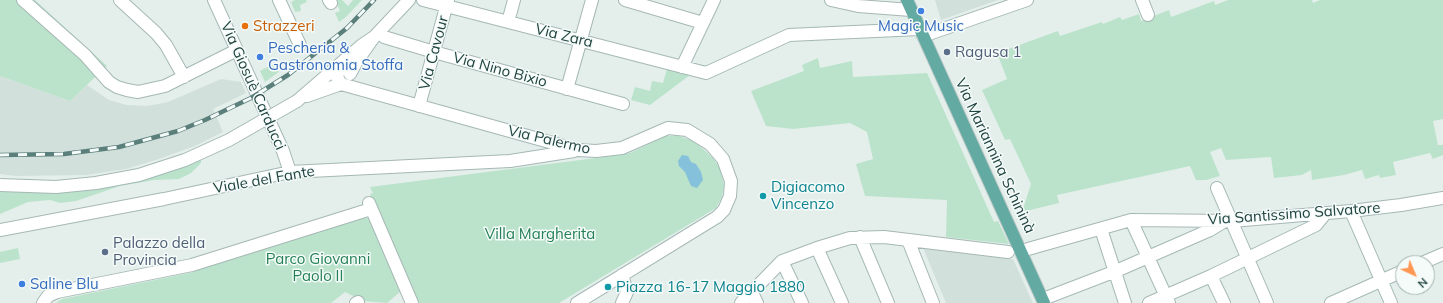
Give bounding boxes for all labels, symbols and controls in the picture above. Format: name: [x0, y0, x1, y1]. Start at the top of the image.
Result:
marker: Magic Music: [916, 6, 926, 16]
street label: Via Cavour: [415, 14, 453, 92]
place label: Strazzeri: [253, 17, 315, 35]
place label: Magic Music: [878, 17, 964, 35]
street label: Via Giosuè Carducci: [217, 19, 289, 153]
street label: Via Zara: [533, 20, 595, 52]
marker: Strazzeri: [240, 21, 250, 31]
place label: Pescheria & Gastronomia Stoffa: [268, 39, 403, 74]
place label: Ragusa 1: [955, 43, 1021, 61]
marker: Ragusa 1: [942, 47, 952, 57]
street label: Via Nino Bixio: [451, 49, 549, 91]
marker: Pescheria & Gastronomia Stoffa: [255, 52, 265, 62]
street label: Via Mariannina Schininà: [951, 76, 1039, 236]
street label: Via Palermo: [506, 122, 592, 158]
street label: Viale del Fante: [212, 162, 316, 198]
place label: Digiacomo Vincenzo: [771, 178, 845, 213]
marker: Digiacomo Vincenzo: [758, 191, 768, 201]
street label: Via Santissimo Salvatore: [1207, 199, 1381, 229]
park label: Villa Margherita: [485, 225, 595, 243]
place label: Palazzo della Provincia: [113, 234, 205, 269]
marker: Palazzo della Provincia: [100, 247, 110, 257]
park label: Parco Giovanni Paolo II: [266, 250, 370, 285]
north arrow: [1395, 255, 1435, 295]
place label: Saline Blu: [30, 275, 99, 293]
text: N: [1415, 275, 1430, 291]
place label: Piazza 16-17 Maggio 1880: [616, 278, 805, 296]
marker: Saline Blu: [17, 279, 27, 289]
marker: Piazza 16-17 Maggio 1880: [603, 282, 613, 292]

